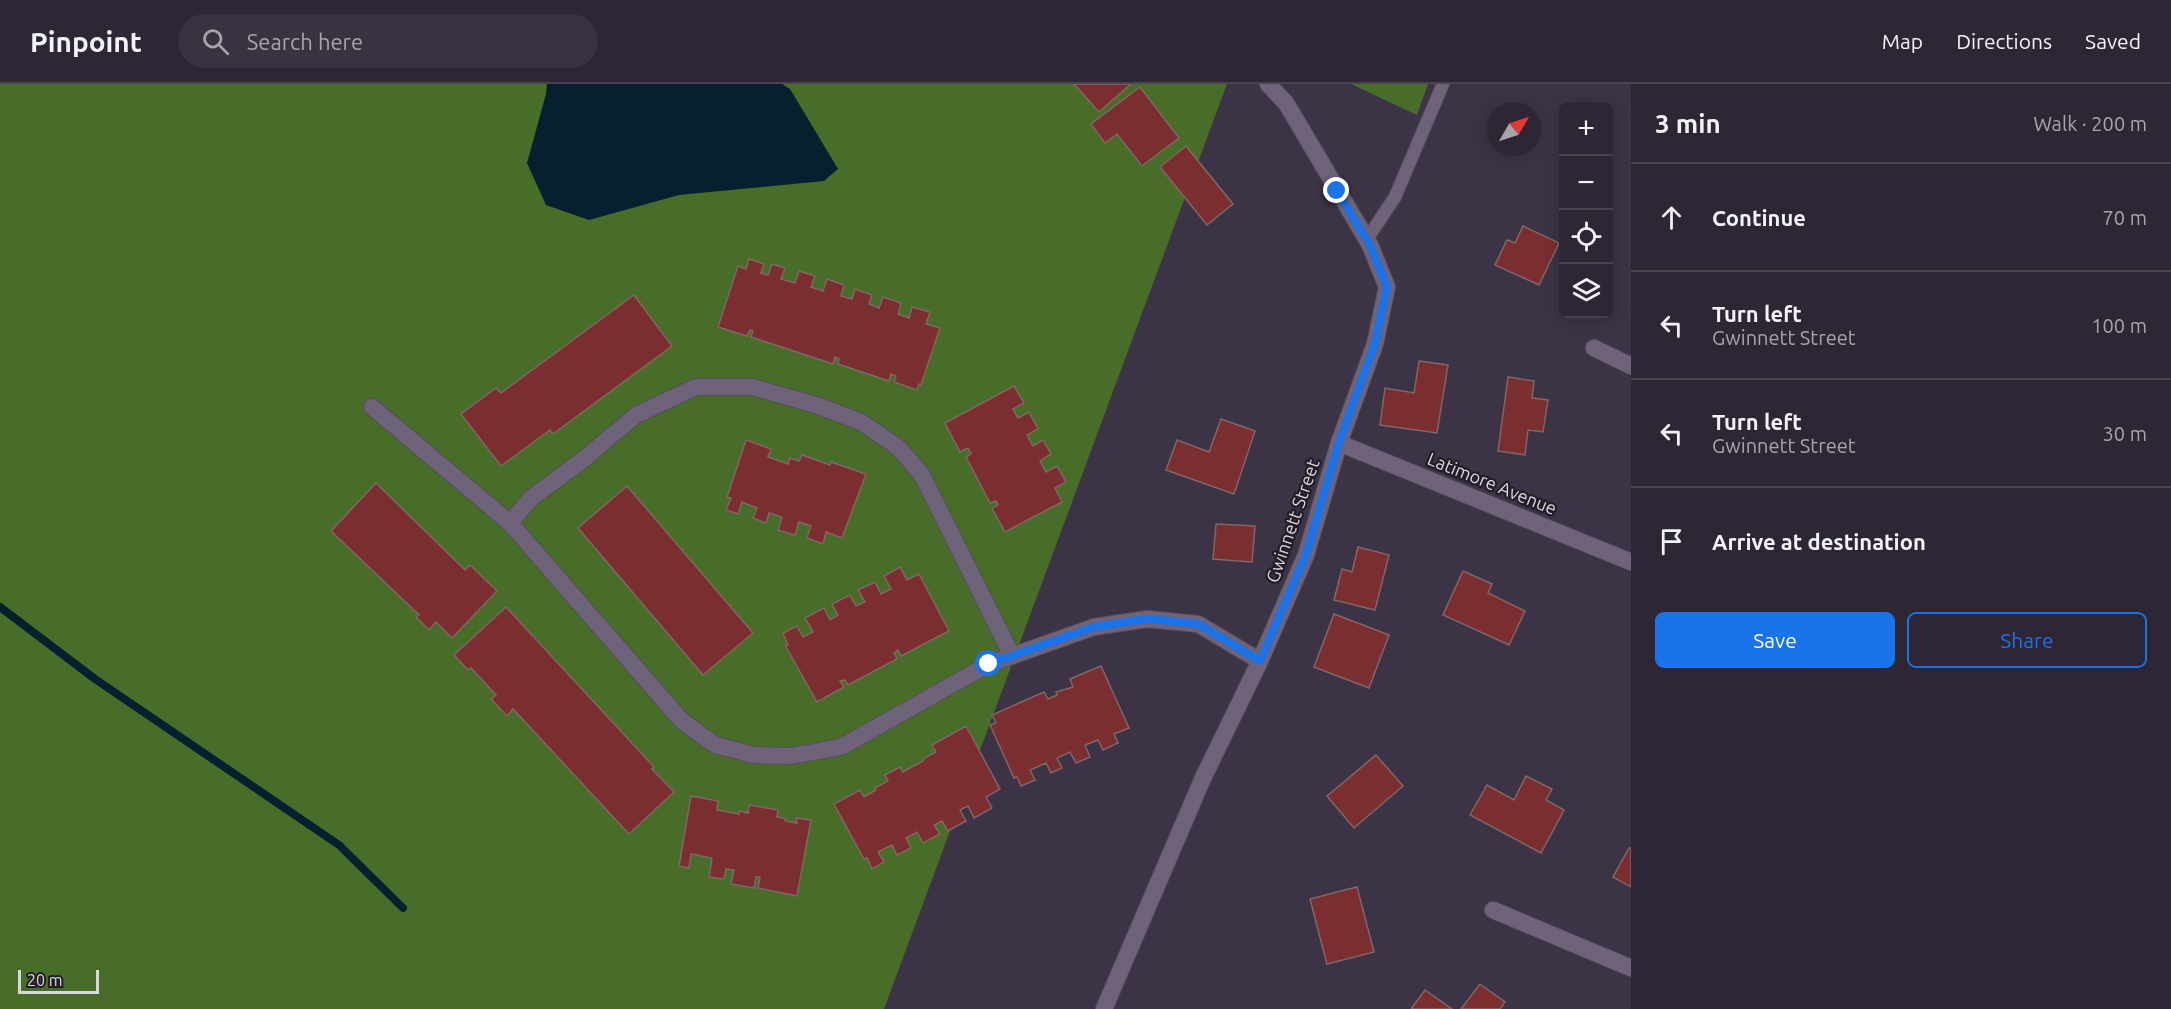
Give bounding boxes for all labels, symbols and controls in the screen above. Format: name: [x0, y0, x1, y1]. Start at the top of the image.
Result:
search box: [178, 14, 598, 68]
icon: search: [199, 25, 232, 58]
text: Pinpoint: [30, 26, 142, 57]
text: Search here: [247, 29, 363, 54]
text: Map: [1882, 29, 1923, 53]
text: Directions: [1956, 29, 2052, 53]
text: Saved: [2085, 29, 2141, 53]
north arrow: [1487, 102, 1541, 156]
map controls: [1559, 102, 1613, 318]
button: +: [1559, 102, 1613, 156]
text: 3 min: [1655, 109, 1721, 138]
text: Walk · 200 m: [2034, 112, 2147, 135]
button: −: [1559, 156, 1613, 210]
route end: [1323, 177, 1349, 203]
icon: ahead: [1655, 201, 1688, 234]
text: Continue: [1712, 205, 1806, 230]
text: 70 m: [2103, 206, 2147, 229]
button: locate: [1559, 210, 1613, 264]
button: layers: [1559, 264, 1613, 318]
text: Turn left: [1712, 301, 1802, 326]
icon: left: [1655, 309, 1688, 342]
text: 100 m: [2091, 314, 2147, 337]
text: Gwinnett Street: [1712, 326, 1856, 349]
text: Turn left: [1712, 409, 1802, 434]
icon: left: [1655, 417, 1688, 450]
text: 30 m: [2103, 422, 2147, 445]
text: Gwinnett Street: [1712, 434, 1856, 457]
street label: Latimore Avenue: [1425, 448, 1560, 518]
street label: Gwinnett Street: [1262, 456, 1323, 585]
icon: arrive: [1655, 525, 1688, 558]
text: Arrive at destination: [1712, 529, 1926, 554]
button: Save: [1655, 612, 1895, 668]
button: Share: [1907, 612, 2147, 668]
route start: [975, 650, 1001, 676]
scale bar: [18, 967, 99, 994]
text: 20 m: [27, 971, 63, 989]

